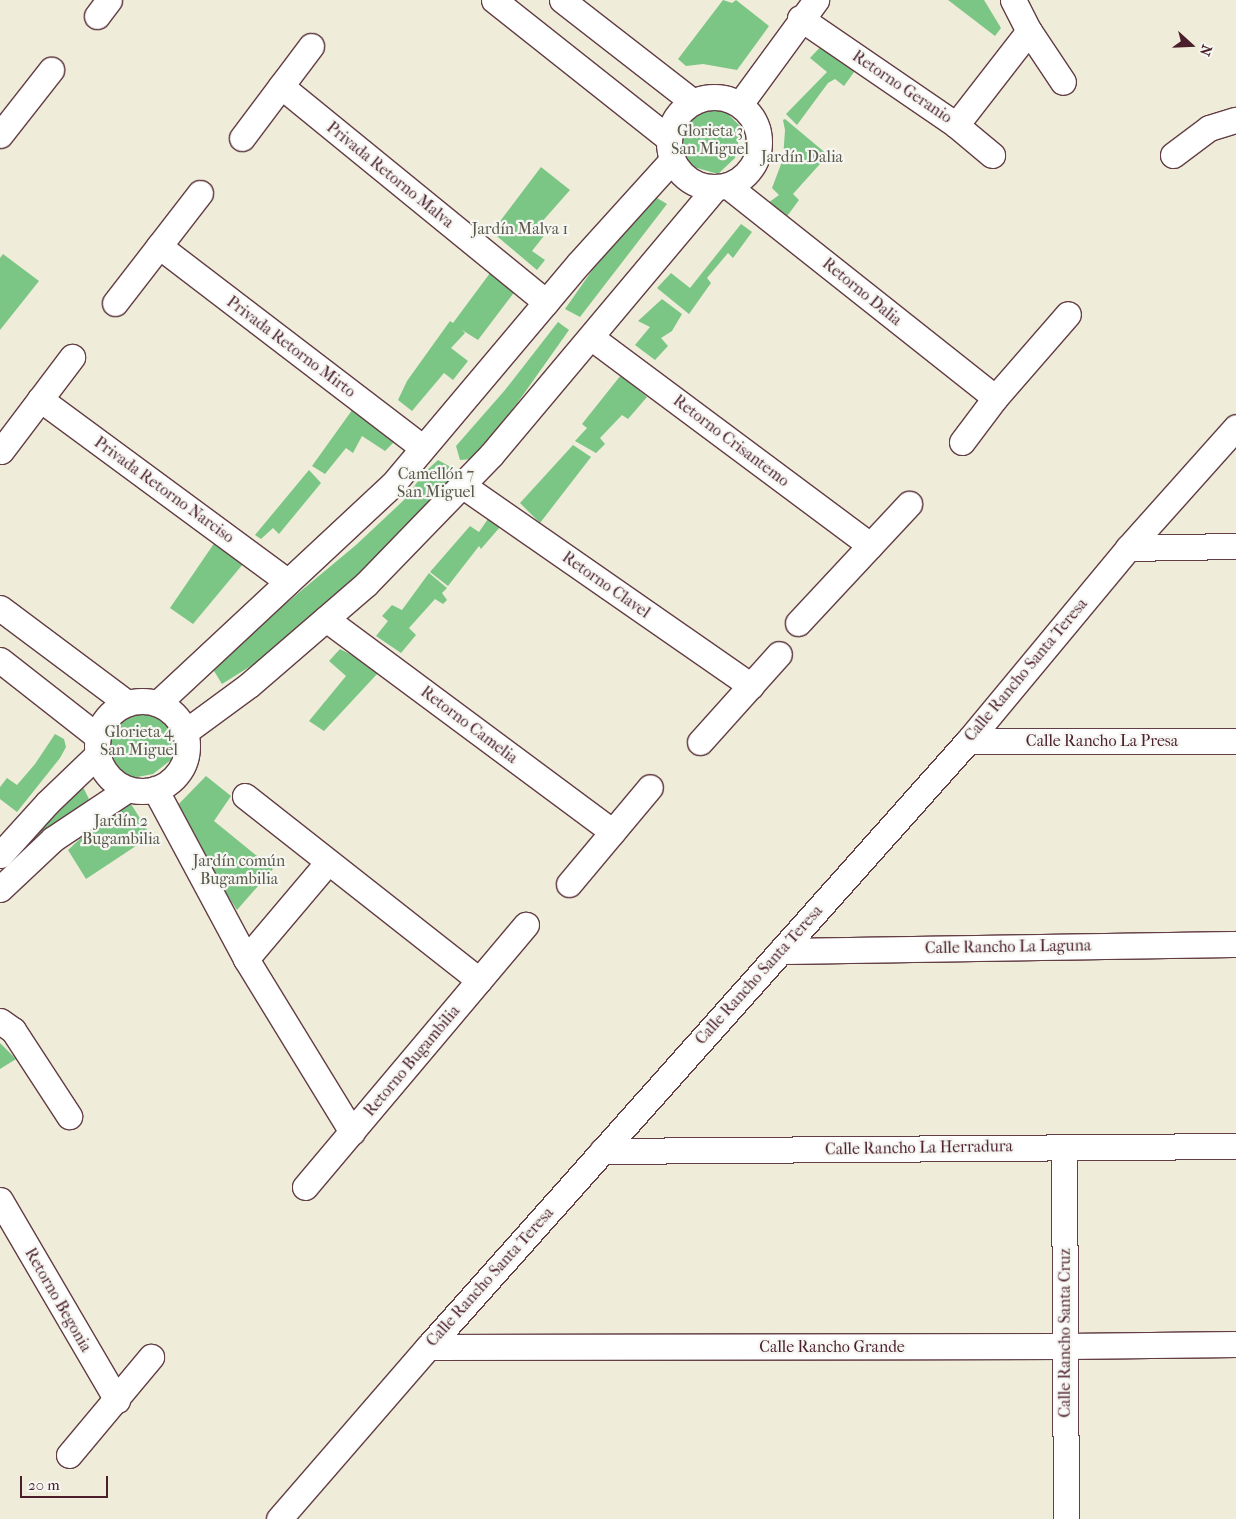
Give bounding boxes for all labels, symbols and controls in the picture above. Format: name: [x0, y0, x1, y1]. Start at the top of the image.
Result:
north arrow: [1166, 20, 1216, 70]
text: N: [1196, 42, 1215, 58]
street label: Retorno Geranio: [849, 47, 955, 127]
street label: Privada Retorno Malva: [323, 118, 457, 232]
park label: Glorieta 3 San Miguel: [671, 121, 749, 159]
park label: Jardín Dalia: [761, 147, 843, 167]
park label: Jardín Malva 1: [472, 219, 568, 239]
street label: Retorno Dalia: [818, 254, 906, 330]
street label: Privada Retorno Mirto: [223, 292, 359, 402]
street label: Retorno Crisantemo: [669, 391, 793, 491]
street label: Privada Retorno Narciso: [90, 433, 238, 547]
park label: Camellón 7 San Miguel: [397, 464, 475, 502]
street label: Retorno Clavel: [558, 548, 654, 622]
street label: Calle Rancho Santa Teresa: [961, 595, 1091, 745]
street label: Retorno Camelia: [417, 682, 521, 768]
park label: Glorieta 4 San Miguel: [100, 722, 178, 760]
street label: Calle Rancho La Presa: [1026, 731, 1178, 751]
park label: Jardín 2 Bugambilia: [82, 811, 160, 849]
park label: Jardín común Bugambilia: [193, 851, 285, 889]
street label: Calle Rancho Santa Teresa: [691, 901, 827, 1049]
street label: Calle Rancho La Laguna: [925, 936, 1091, 958]
street label: Retorno Bugambilia: [360, 1002, 464, 1120]
street label: Calle Rancho La Herradura: [825, 1137, 1013, 1159]
street label: Calle Rancho Santa Teresa: [422, 1203, 558, 1351]
street label: Retorno Begonia: [20, 1245, 96, 1355]
street label: Calle Rancho Santa Cruz: [1055, 1248, 1075, 1418]
street label: Calle Rancho Grande: [759, 1337, 905, 1357]
scale bar: [22, 1466, 110, 1498]
text: 20 m: [28, 1476, 60, 1494]

